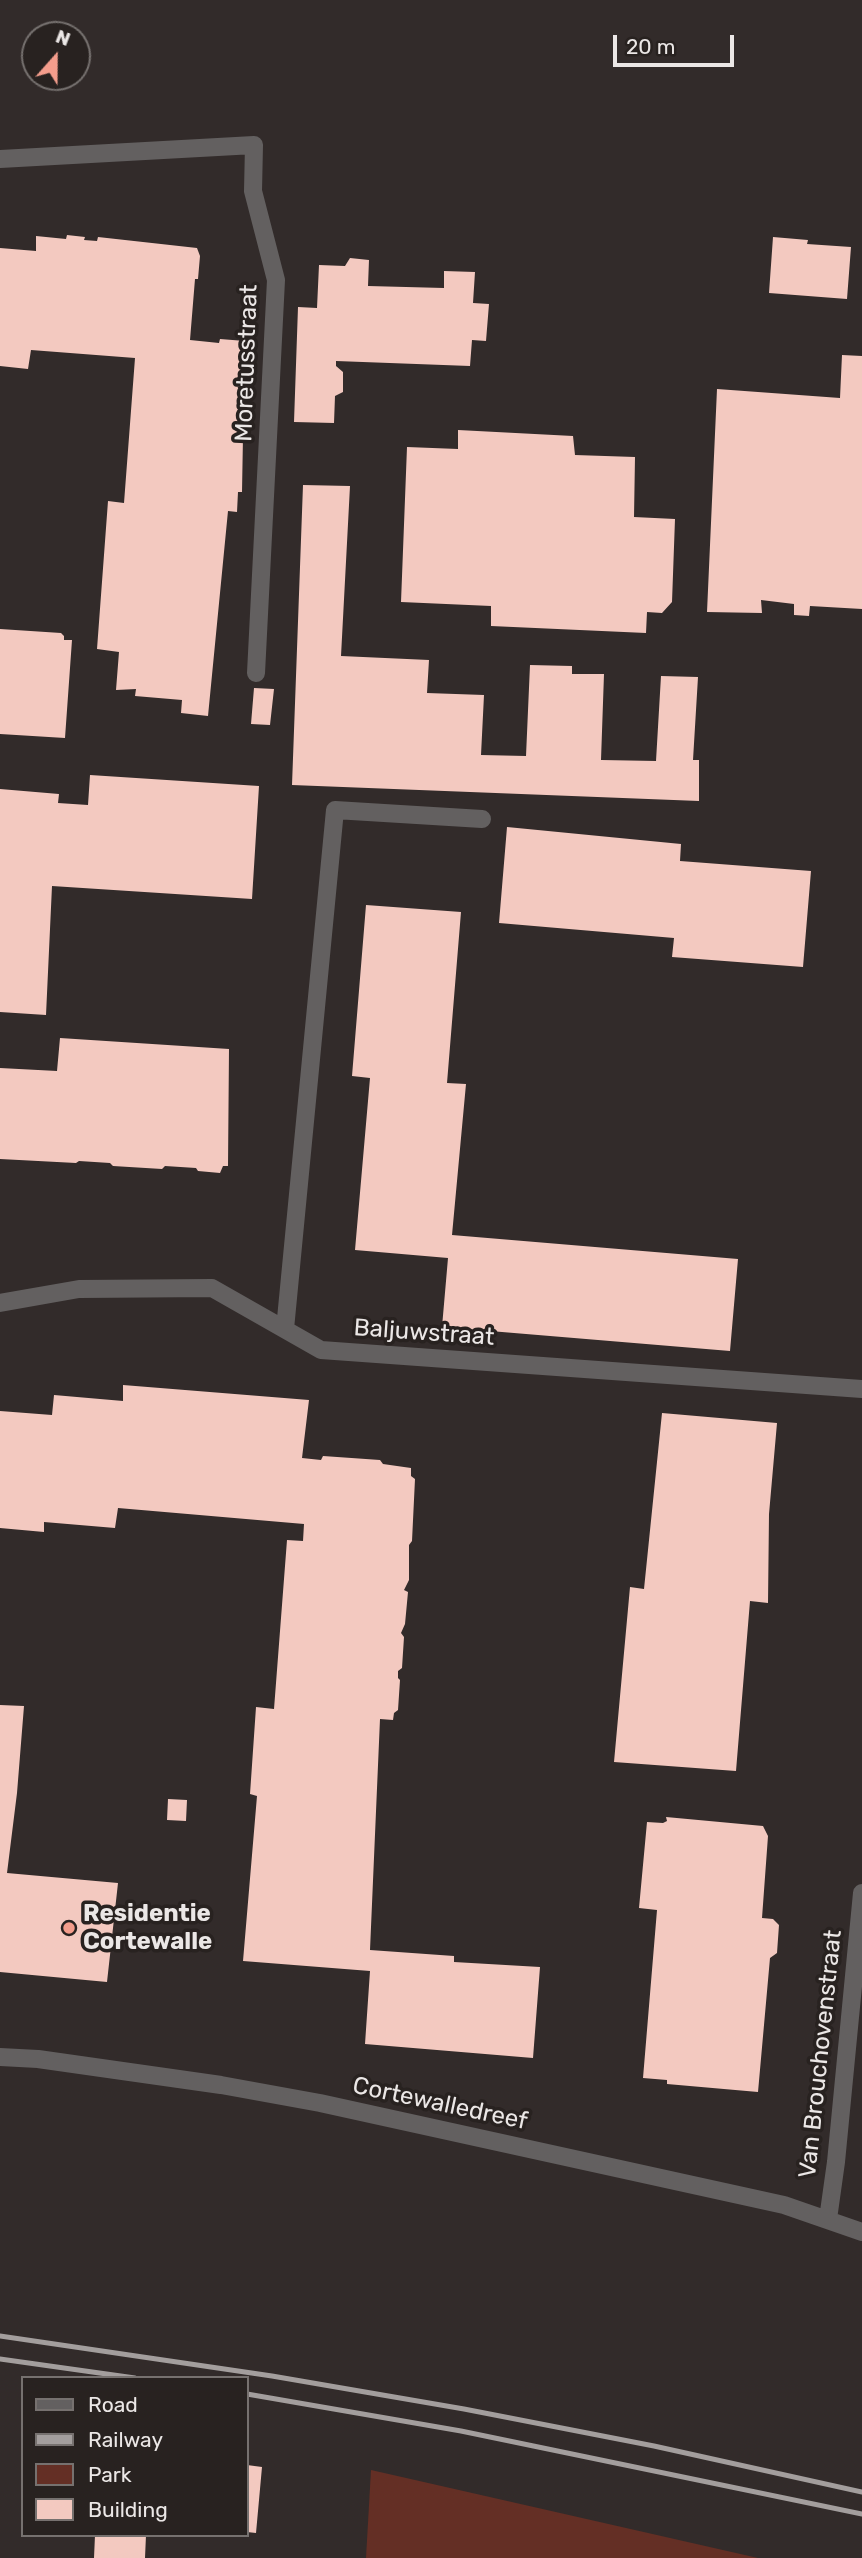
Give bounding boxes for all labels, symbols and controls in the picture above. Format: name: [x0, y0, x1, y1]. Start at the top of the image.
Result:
north arrow: [21, 21, 91, 91]
scale bar: [617, 21, 738, 65]
text: N: [52, 25, 73, 51]
text: 20 m: [626, 34, 675, 59]
street label: Moretusstraat: [230, 284, 264, 442]
street label: Baljuwstraat: [353, 1314, 495, 1352]
place label: Residentie Cortewalle: [83, 1900, 212, 1956]
marker: Residentie Cortewalle: [61, 1920, 77, 1936]
street label: Van Brouchovenstraat: [794, 1928, 848, 2180]
street label: Cortewalledreef: [350, 2071, 530, 2137]
legend: [21, 2376, 248, 2537]
text: Road: [88, 2392, 138, 2417]
text: Railway: [88, 2427, 163, 2452]
text: Park: [88, 2462, 132, 2487]
text: Building: [88, 2497, 168, 2522]

